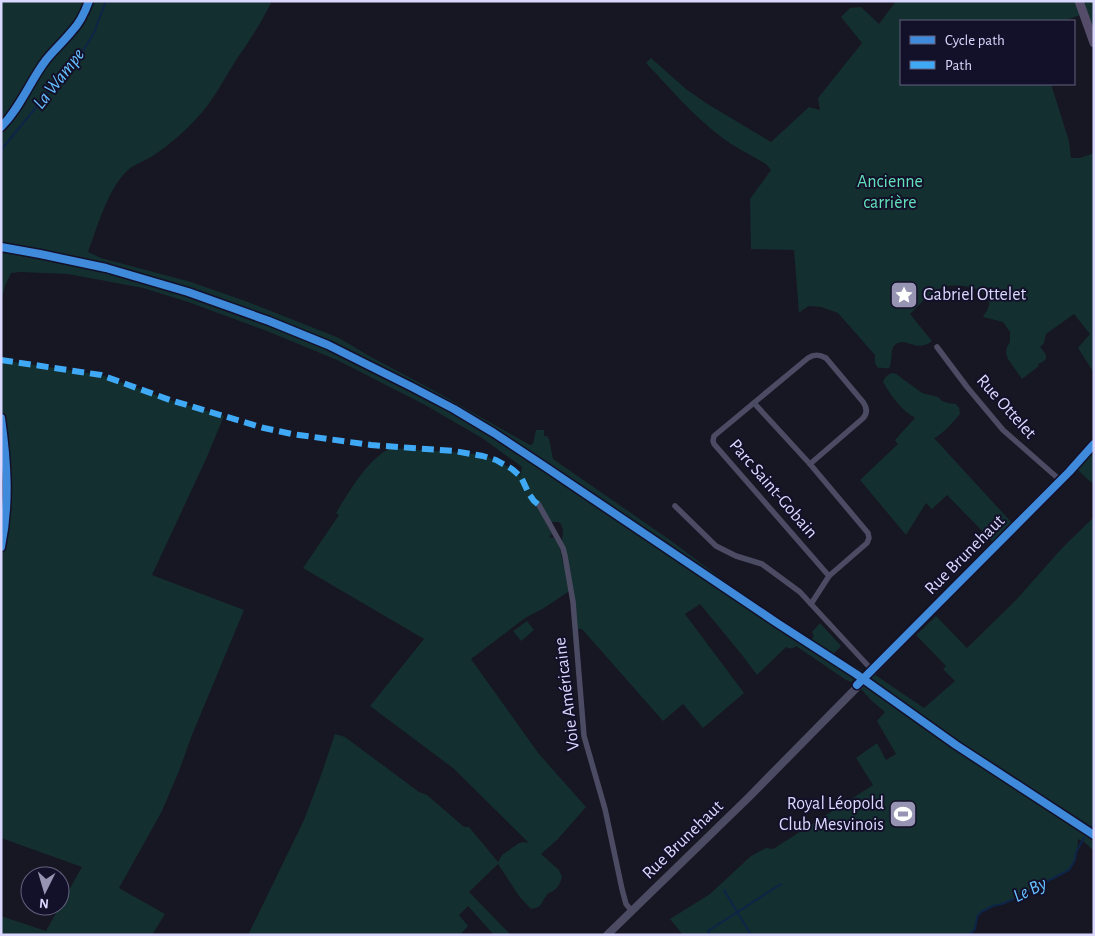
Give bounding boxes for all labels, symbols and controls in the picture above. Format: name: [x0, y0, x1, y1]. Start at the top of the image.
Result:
legend: [900, 20, 1075, 85]
text: Cycle path: [945, 33, 1005, 48]
water label: La Wampe: [30, 45, 88, 113]
text: Path: [945, 58, 972, 73]
park label: Ancienne carrière: [857, 173, 923, 212]
place icon: Gabriel Ottelet: [889, 280, 919, 310]
place label: Gabriel Ottelet: [923, 286, 1027, 304]
street label: Rue Ottelet: [973, 371, 1039, 443]
street label: Parc Saint-Gobain: [725, 436, 821, 542]
street label: Rue Brunehaut: [922, 511, 1009, 598]
street label: Voie Américaine: [551, 636, 583, 752]
place label: Royal Léopold Club Mesvinois: [779, 795, 884, 834]
street label: Rue Brunehaut: [639, 797, 727, 883]
sports icon: Royal Léopold Club Mesvinois: [888, 799, 918, 829]
north arrow: [20, 866, 70, 916]
water label: Le By: [1010, 874, 1050, 906]
text: N: [38, 896, 49, 910]

